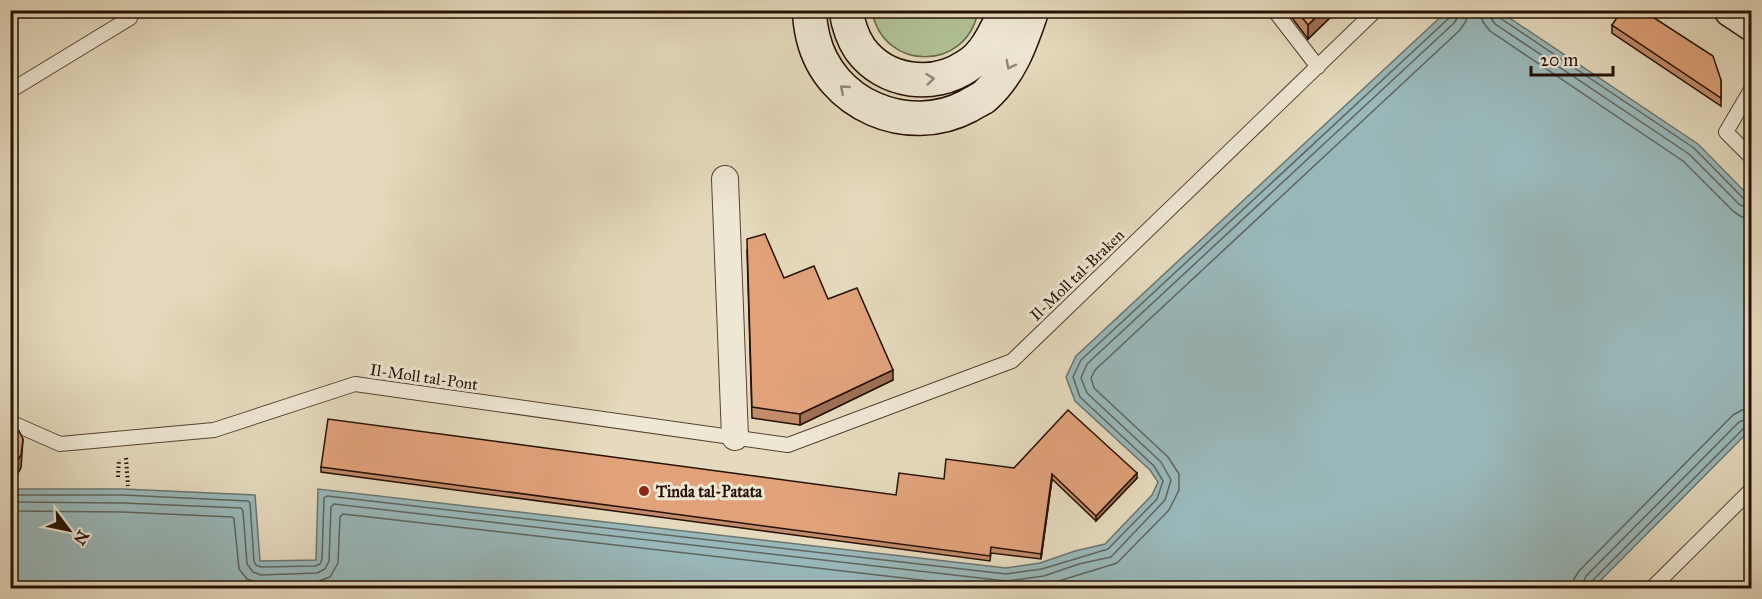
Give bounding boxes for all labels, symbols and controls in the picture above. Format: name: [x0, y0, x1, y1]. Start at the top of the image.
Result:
scale bar: [1531, 39, 1614, 77]
text: 20 m: [1540, 49, 1578, 71]
one-way arrow: [1006, 58, 1017, 69]
one-way arrow: [925, 73, 935, 86]
one-way arrow: [840, 86, 851, 97]
street label: Il-Moll tal-Braken: [1026, 225, 1128, 325]
street label: Il-Moll tal-Pont: [369, 360, 480, 394]
place label: Tinda tal-Patata: [655, 482, 763, 501]
marker: Tinda tal-Patata: [637, 484, 651, 498]
north arrow: [39, 500, 99, 560]
text: N: [69, 527, 93, 549]

